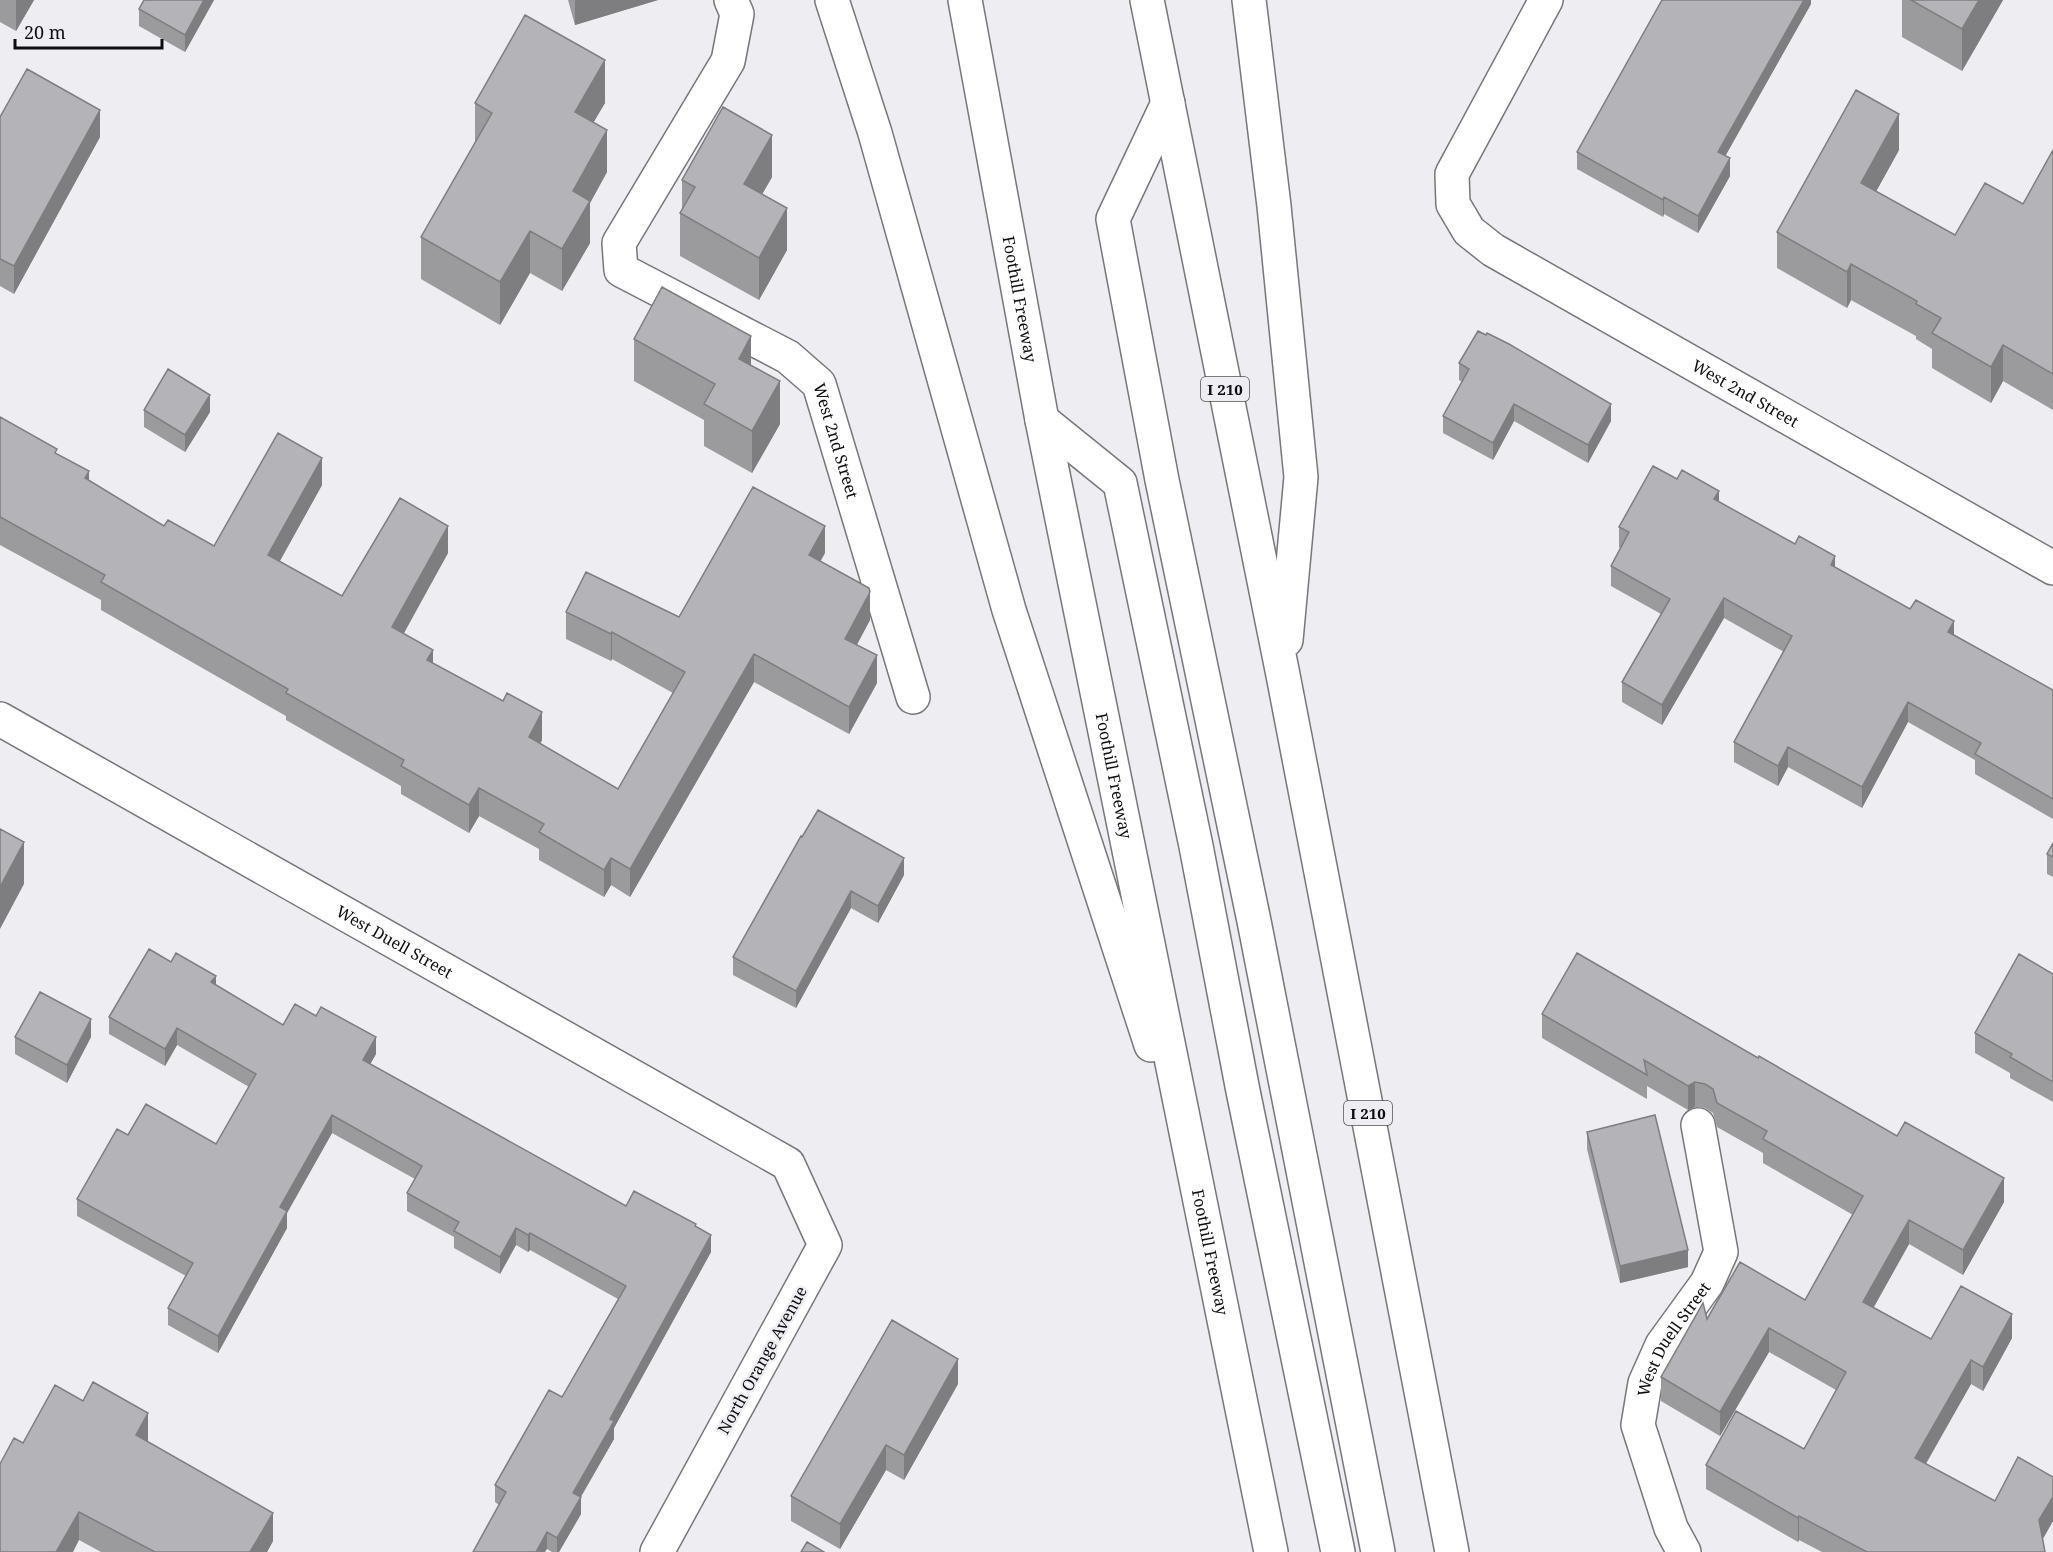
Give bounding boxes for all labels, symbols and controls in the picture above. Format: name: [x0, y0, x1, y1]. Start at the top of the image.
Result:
scale bar: [15, 12, 162, 50]
text: 20 m: [24, 20, 66, 44]
street label: Foothill Freeway: [997, 234, 1042, 365]
street label: West 2nd Street: [1688, 354, 1803, 433]
road number: I 210: [1201, 377, 1249, 401]
street label: West 2nd Street: [808, 380, 864, 501]
street label: Foothill Freeway: [1091, 711, 1138, 842]
street label: West Duell Street: [332, 900, 457, 984]
road number: I 210: [1344, 1101, 1392, 1125]
street label: Foothill Freeway: [1187, 1187, 1234, 1318]
street label: West Duell Street: [1632, 1277, 1716, 1398]
street label: North Orange Avenue: [712, 1282, 812, 1438]

